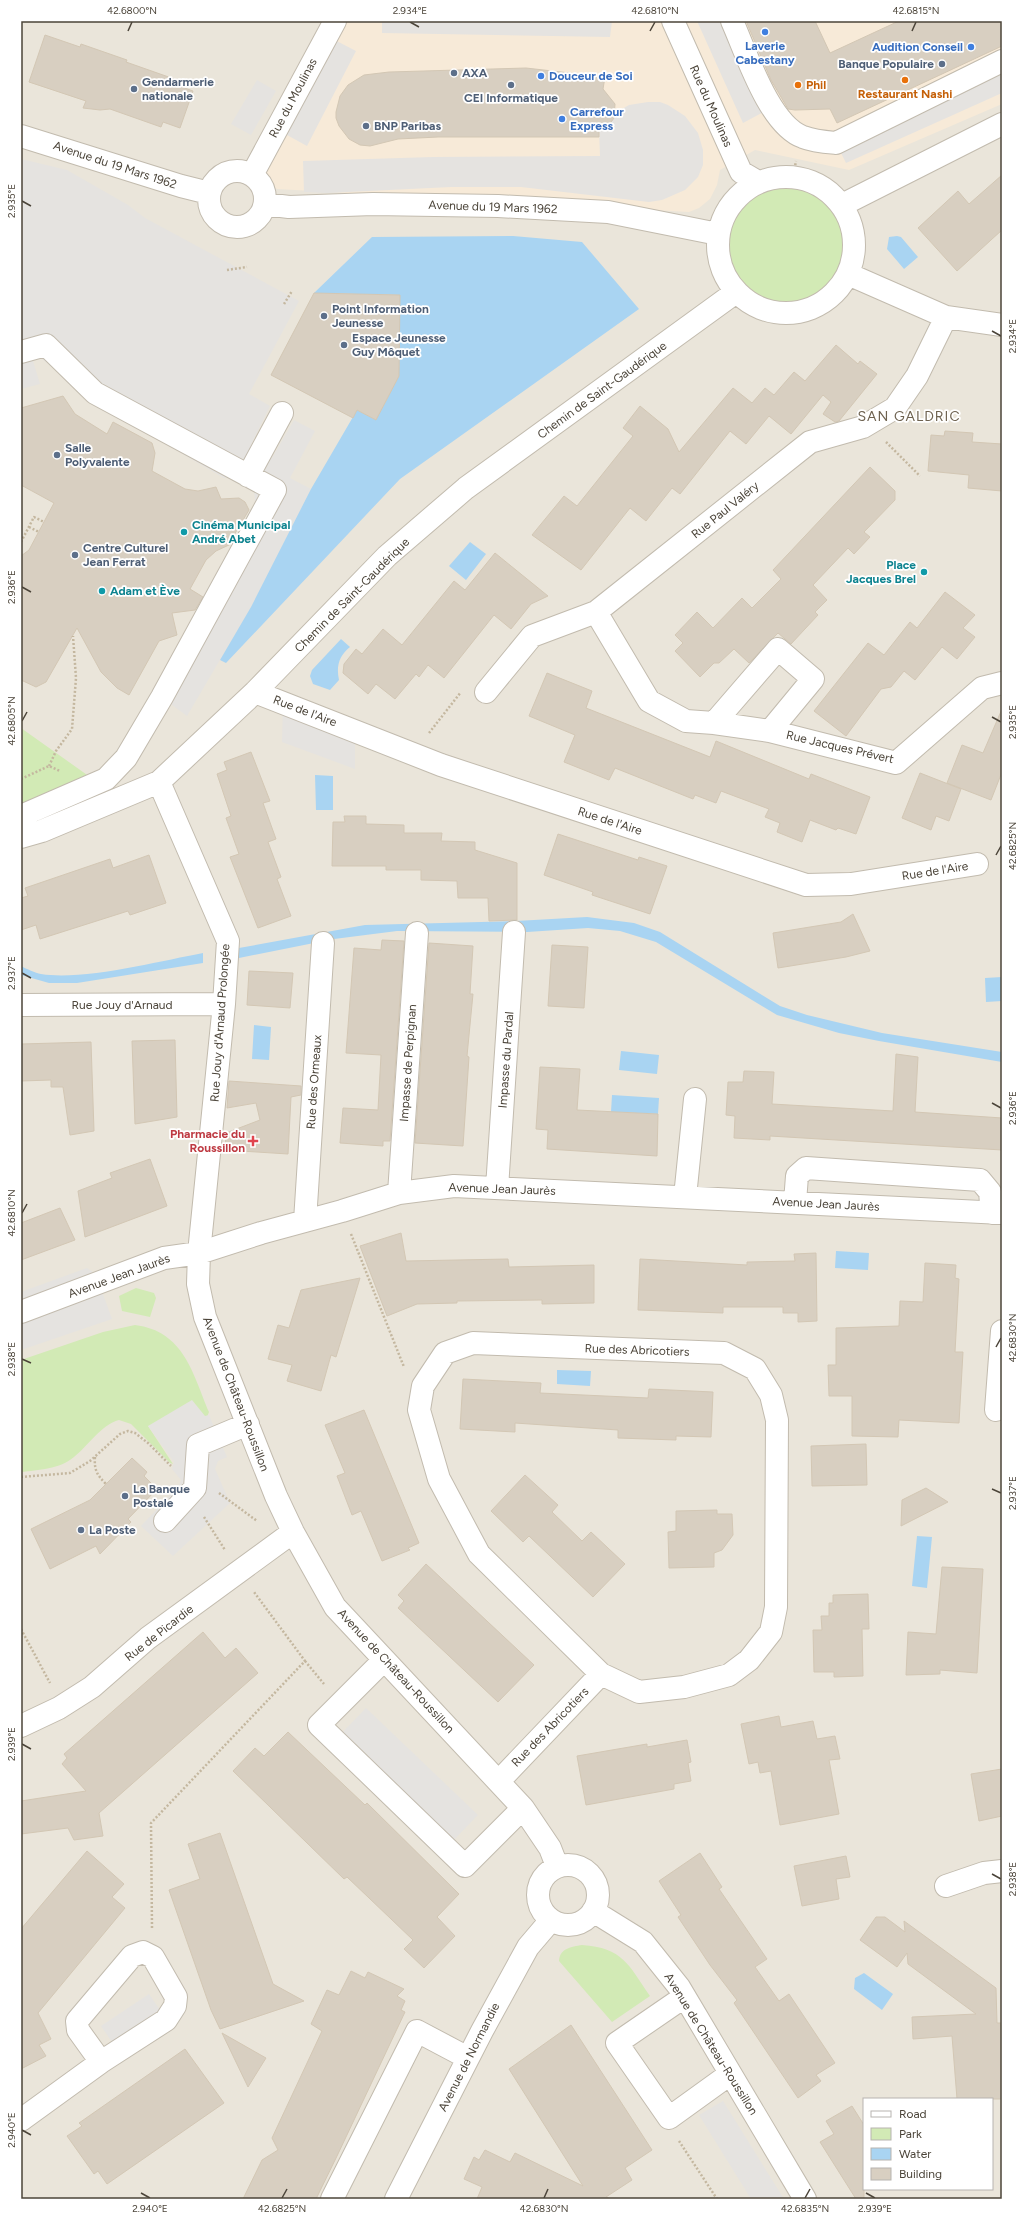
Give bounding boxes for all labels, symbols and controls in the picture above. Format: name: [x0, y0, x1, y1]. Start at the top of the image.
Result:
text: 42.6800°N: [107, 4, 157, 17]
text: 2.934°E: [393, 4, 427, 17]
text: 42.6810°N: [631, 4, 679, 17]
text: 42.6815°N: [893, 4, 940, 17]
marker: Laverie Cabestany: [760, 27, 770, 37]
place label: Laverie Cabestany: [735, 39, 795, 67]
place label: Audition Conseil: [872, 40, 963, 54]
marker: Audition Conseil: [966, 42, 976, 52]
street label: Rue du Moulinas: [266, 55, 320, 140]
place label: Banque Populaire: [838, 57, 934, 71]
marker: Banque Populaire: [937, 59, 947, 69]
street label: Rue du Moulinas: [687, 63, 735, 149]
place label: AXA: [462, 66, 488, 80]
marker: AXA: [449, 68, 459, 78]
place label: Douceur de Soi: [549, 69, 633, 83]
marker: Douceur de Soi: [536, 71, 546, 81]
place label: Gendarmerie nationale: [142, 75, 214, 103]
marker: Restaurant Nashi: [900, 75, 910, 85]
place label: Phil: [806, 78, 826, 92]
marker: CEI Informatique: [506, 80, 516, 90]
marker: Phil: [793, 80, 803, 90]
marker: Gendarmerie nationale: [129, 84, 139, 94]
place label: Restaurant Nashi: [858, 87, 952, 101]
place label: CEI Informatique: [464, 91, 558, 105]
place label: Carrefour Express: [570, 105, 624, 133]
marker: Carrefour Express: [557, 114, 567, 124]
place label: BNP Paribas: [374, 119, 441, 133]
marker: BNP Paribas: [361, 121, 371, 131]
street label: Avenue du 19 Mars 1962: [51, 138, 179, 192]
text: 2.935°E: [5, 184, 18, 218]
street label: Avenue du 19 Mars 1962: [428, 198, 558, 216]
place label: Point Information Jeunesse: [332, 302, 429, 330]
marker: Point Information Jeunesse: [319, 311, 329, 321]
text: 2.934°E: [1006, 319, 1019, 353]
place label: Espace Jeunesse Guy Môquet: [352, 331, 446, 359]
street label: Chemin de Saint-Gaudérique: [535, 338, 670, 442]
marker: Espace Jeunesse Guy Môquet: [339, 340, 349, 350]
district label: SAN GALDRIC: [858, 408, 960, 425]
place label: Salle Polyvalente: [65, 441, 130, 469]
marker: Salle Polyvalente: [52, 450, 62, 460]
street label: Rue Paul Valéry: [689, 478, 762, 541]
place label: Cinéma Municipal André Abet: [192, 518, 290, 546]
marker: Cinéma Municipal André Abet: [179, 527, 189, 537]
street label: Chemin de Saint-Gaudérique: [292, 535, 412, 655]
place label: Centre Culturel Jean Ferrat: [83, 541, 168, 569]
marker: Centre Culturel Jean Ferrat: [70, 550, 80, 560]
place label: Place Jacques Brel: [846, 558, 916, 586]
marker: Place Jacques Brel: [919, 567, 929, 577]
text: 2.936°E: [5, 570, 18, 604]
place label: Adam et Ève: [110, 584, 180, 598]
marker: Adam et Ève: [97, 586, 107, 596]
street label: Rue de l'Aire: [271, 692, 339, 730]
text: 42.6805°N: [5, 696, 18, 746]
text: 2.935°E: [1006, 705, 1019, 739]
street label: Rue Jacques Prévert: [785, 728, 896, 766]
street label: Rue de l'Aire: [576, 804, 644, 838]
text: 42.6825°N: [1006, 822, 1019, 870]
street label: Rue de l'Aire: [901, 859, 970, 883]
street label: Rue Jouy d'Arnaud Prolongée: [207, 943, 233, 1102]
text: 2.937°E: [5, 956, 18, 990]
street label: Rue Jouy d'Arnaud: [72, 998, 173, 1012]
street label: Impasse de Perpignan: [397, 1003, 419, 1122]
street label: Impasse du Pardal: [496, 1011, 516, 1109]
street label: Rue des Ormeaux: [304, 1034, 324, 1130]
text: 2.936°E: [1006, 1091, 1019, 1125]
place label: Pharmacie du Roussillon: [170, 1127, 245, 1155]
marker: Pharmacie du Roussillon: [248, 1136, 258, 1146]
street label: Avenue Jean Jaurès: [448, 1180, 556, 1198]
text: 42.6810°N: [5, 1189, 18, 1237]
street label: Avenue Jean Jaurès: [772, 1194, 880, 1214]
street label: Avenue Jean Jaurès: [66, 1251, 172, 1301]
text: 42.6830°N: [1006, 1314, 1019, 1362]
street label: Avenue de Château-Roussillon: [200, 1315, 272, 1474]
street label: Rue des Abricotiers: [584, 1341, 690, 1359]
text: 2.938°E: [5, 1342, 18, 1376]
text: 2.937°E: [1006, 1476, 1019, 1510]
place label: La Banque Postale: [133, 1482, 190, 1510]
marker: La Banque Postale: [120, 1491, 130, 1501]
place label: La Poste: [89, 1523, 136, 1537]
marker: La Poste: [76, 1525, 86, 1535]
street label: Rue de Picardie: [122, 1602, 196, 1664]
street label: Avenue de Château-Roussillon: [335, 1606, 457, 1736]
street label: Rue des Abricotiers: [509, 1684, 592, 1770]
text: 2.939°E: [5, 1727, 18, 1761]
text: 2.938°E: [1006, 1862, 1019, 1896]
street label: Avenue de Château-Roussillon: [661, 1971, 761, 2118]
street label: Avenue de Normandie: [436, 2000, 503, 2114]
legend: [863, 2098, 993, 2190]
text: Road: [899, 2107, 927, 2121]
text: 2.940°E: [5, 2112, 18, 2148]
text: Park: [899, 2127, 922, 2141]
text: Water: [899, 2147, 931, 2161]
text: Building: [899, 2167, 942, 2181]
text: 2.940°E: [132, 2202, 168, 2215]
text: 42.6825°N: [258, 2202, 306, 2215]
text: 42.6830°N: [520, 2202, 568, 2215]
text: 42.6835°N: [781, 2202, 829, 2215]
text: 2.939°E: [858, 2202, 892, 2215]

